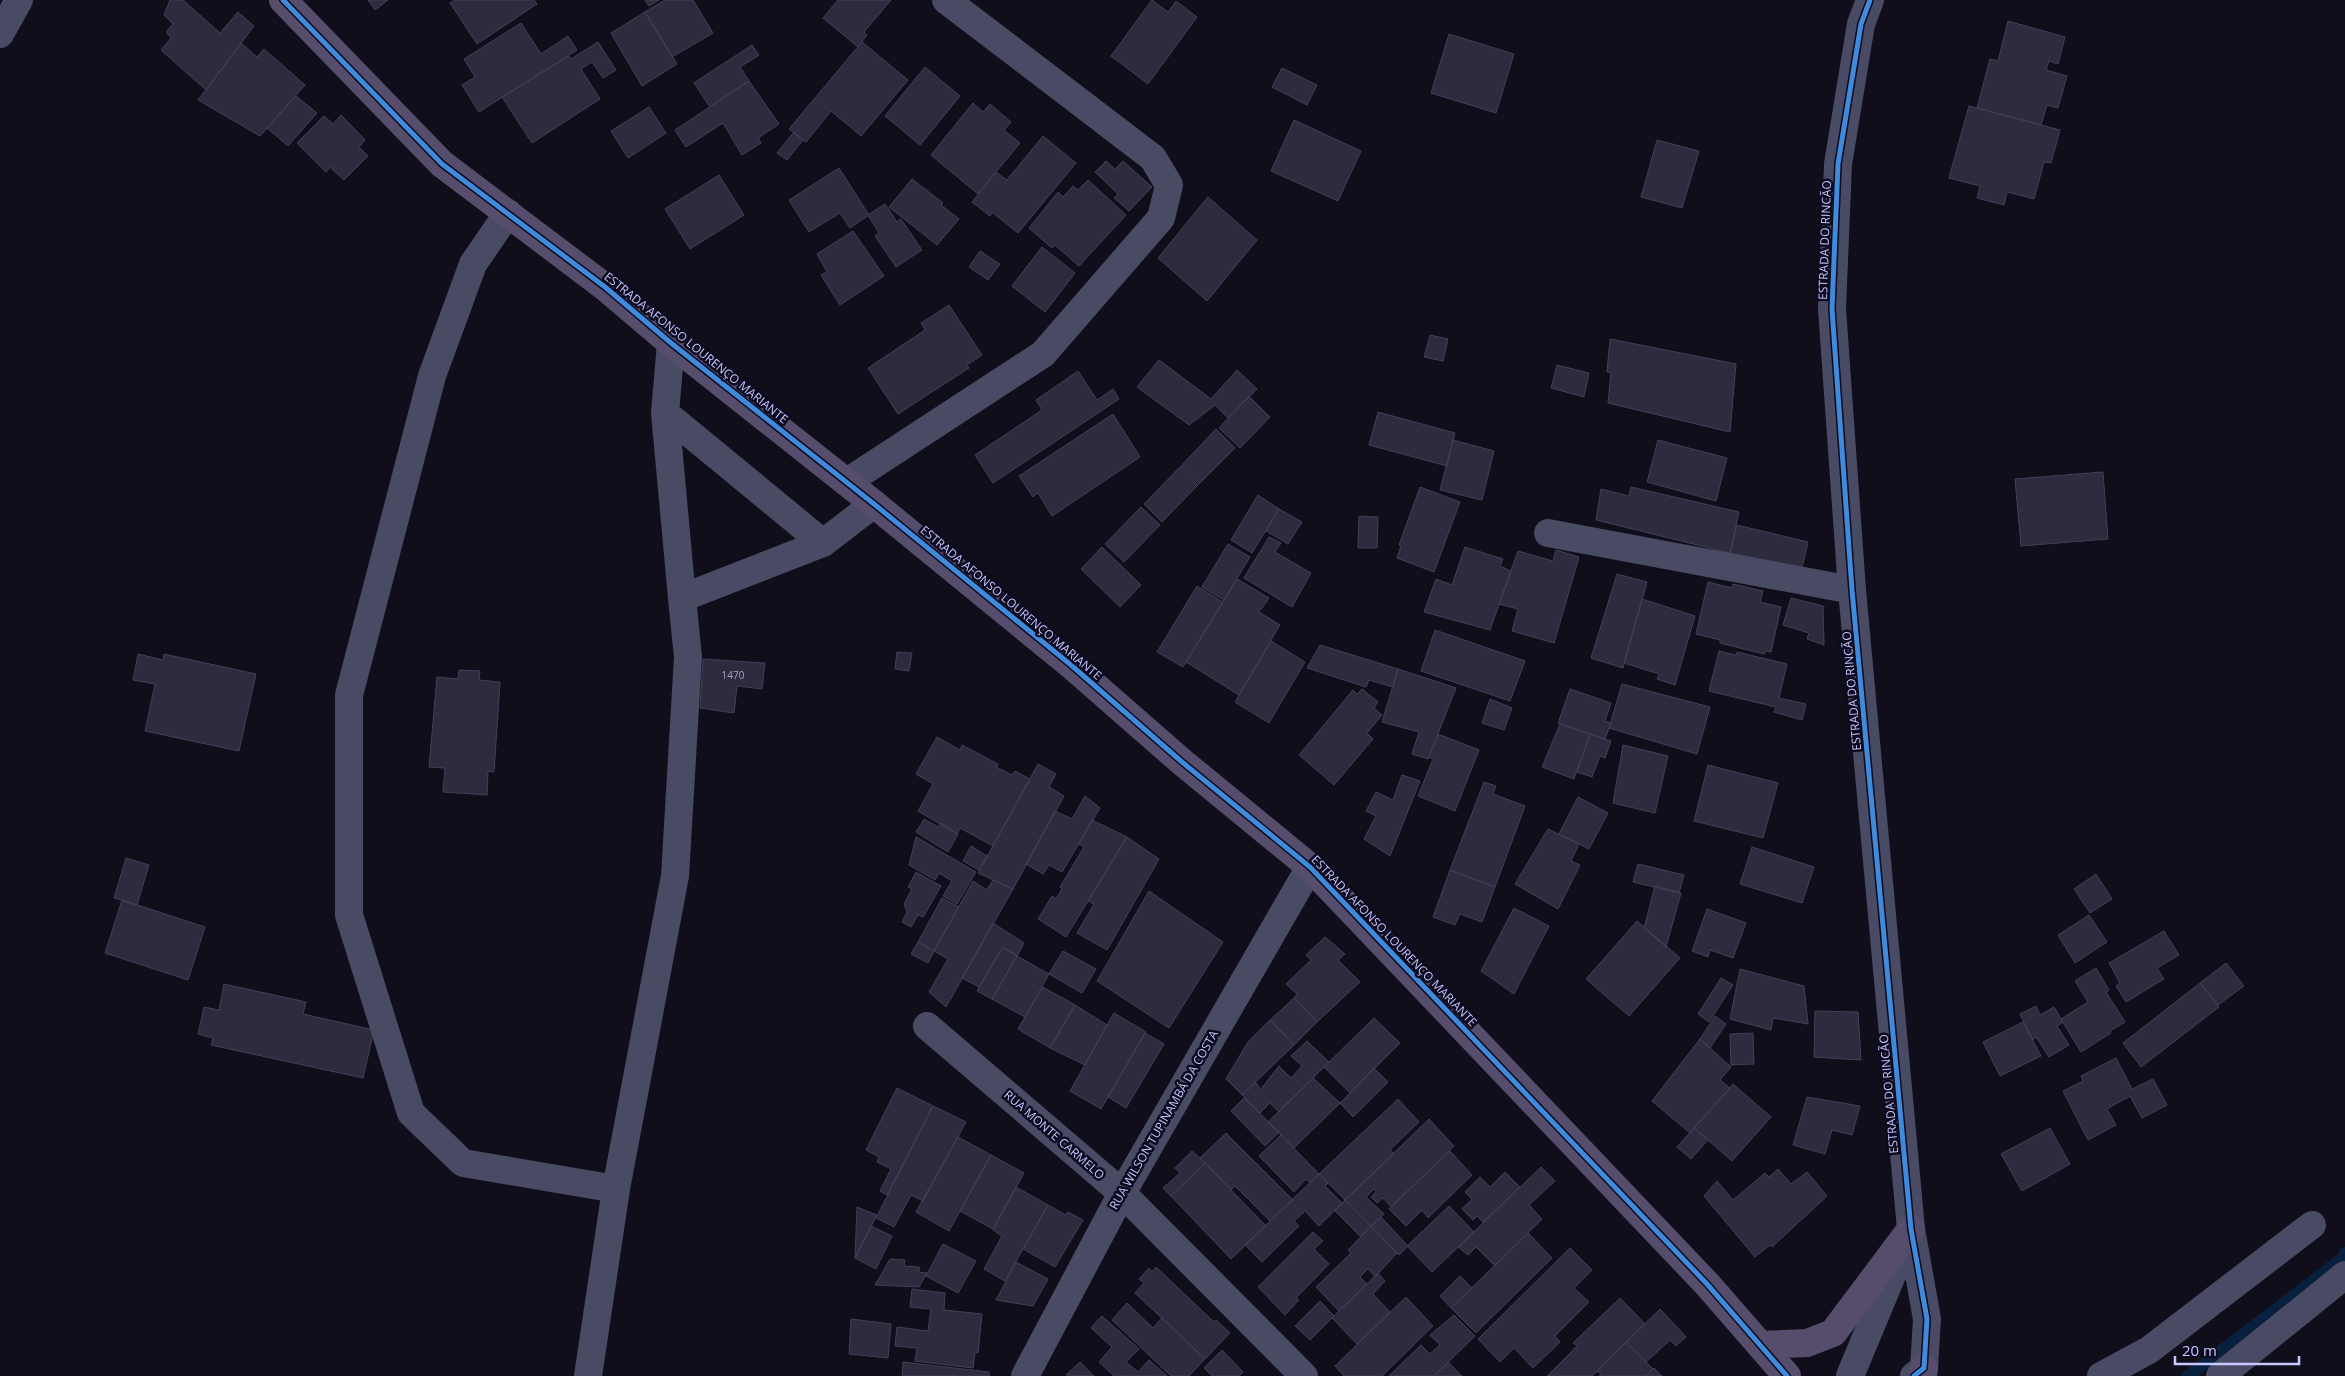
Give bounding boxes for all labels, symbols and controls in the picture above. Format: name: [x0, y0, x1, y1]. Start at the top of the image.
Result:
street label: ESTRADA DO RINCÃO: [1814, 180, 1835, 300]
street label: ESTRADA AFONSO LOURENÇO MARIANTE: [601, 268, 792, 427]
street label: ESTRADA AFONSO LOURENÇO MARIANTE: [917, 522, 1106, 684]
street label: ESTRADA DO RINCÃO: [1838, 631, 1865, 751]
house number: 1470: [722, 668, 745, 682]
street label: ESTRADA AFONSO LOURENÇO MARIANTE: [1308, 851, 1481, 1030]
street label: RUA WILSON TUPINAMBÁ DA COSTA: [1105, 1027, 1222, 1213]
street label: ESTRADA DO RINCÃO: [1875, 1034, 1902, 1154]
street label: RUA MONTE CARMELO: [1000, 1086, 1108, 1183]
scale bar: [2175, 1334, 2299, 1366]
text: 20 m: [2182, 1340, 2217, 1360]

